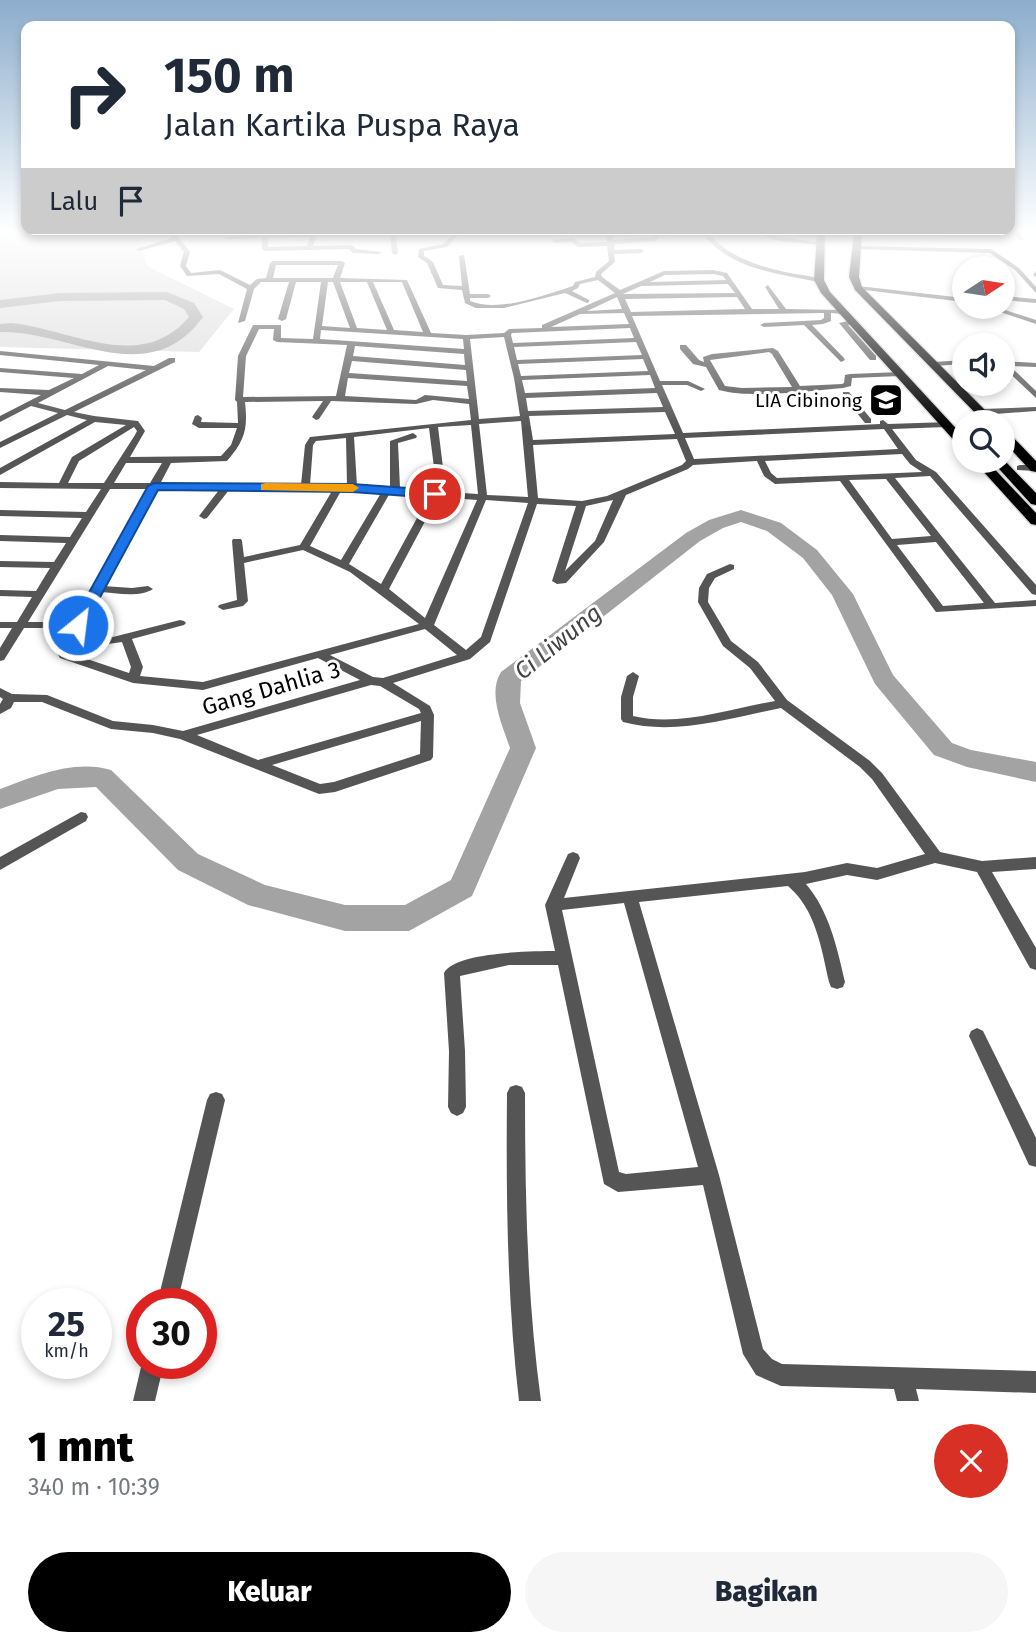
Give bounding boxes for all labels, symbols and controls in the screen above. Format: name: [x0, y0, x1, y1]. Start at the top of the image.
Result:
text: 150 m: [164, 46, 295, 105]
icon: right: [49, 49, 140, 140]
text: Jalan Kartika Puspa Raya: [164, 106, 520, 144]
icon: arrive: [112, 182, 150, 220]
text: Lalu: [49, 186, 98, 217]
north arrow: [952, 256, 1015, 318]
map controls: [952, 256, 1015, 473]
button: sound: [952, 333, 1015, 396]
school or university icon: LIA Cibinong: [867, 381, 905, 419]
place label: LIA Cibinong: [755, 389, 862, 412]
button: search: [952, 410, 1015, 473]
pin: [405, 464, 465, 524]
icon: arrive: [416, 475, 454, 513]
position arrow: [41, 588, 115, 662]
water label: Ci Liwung: [509, 599, 607, 685]
street label: Gang Dahlia 3: [199, 655, 343, 721]
speed limit sign: 30: [126, 1288, 217, 1379]
text: 25: [48, 1303, 85, 1345]
text: km/h: [44, 1340, 89, 1362]
text: 1 mnt: [28, 1422, 133, 1472]
button: close: [934, 1424, 1008, 1498]
text: 340 m · 10:39: [28, 1473, 160, 1501]
button: Keluar: [28, 1552, 511, 1632]
button: Bagikan: [525, 1552, 1008, 1632]

